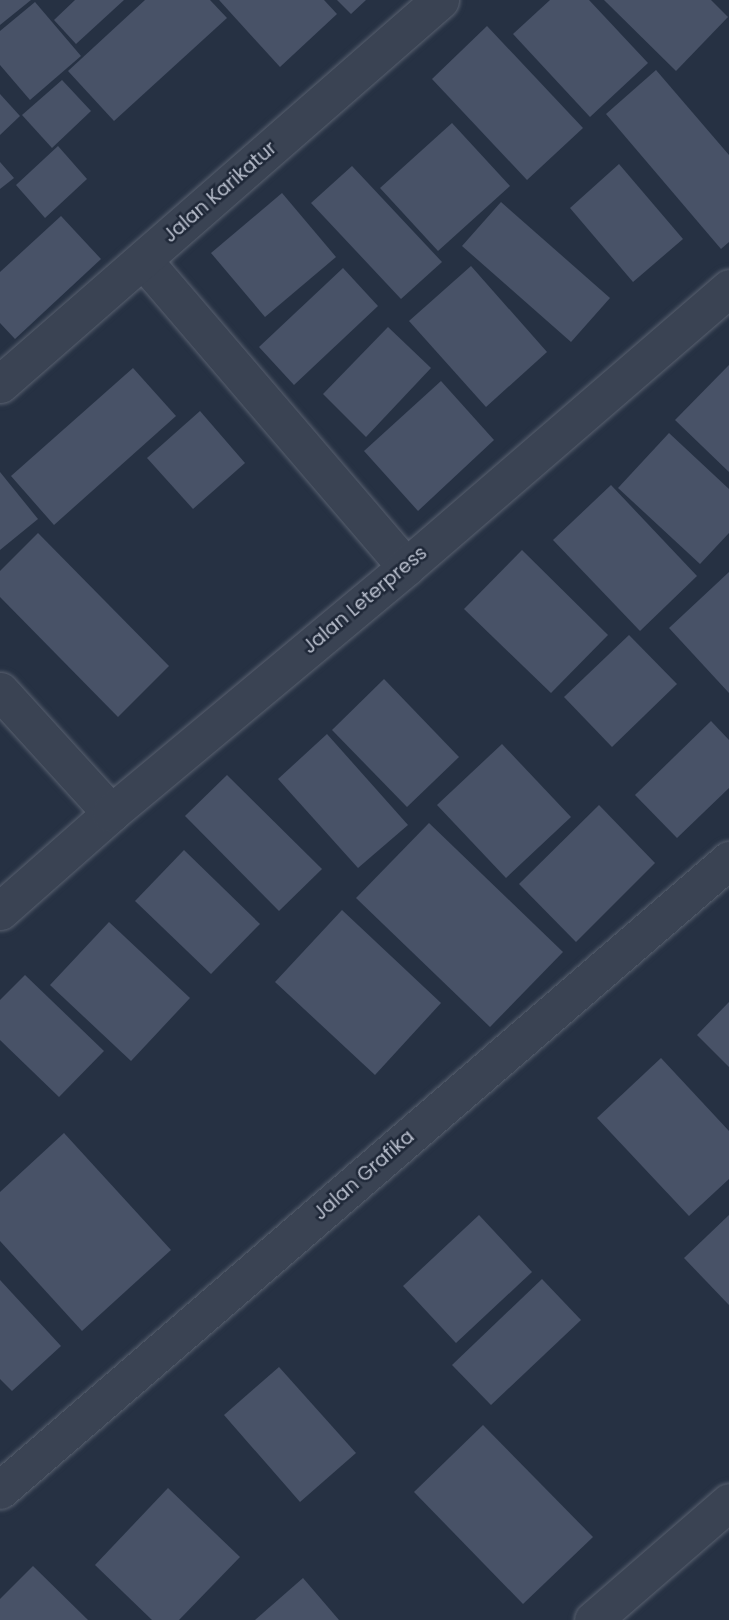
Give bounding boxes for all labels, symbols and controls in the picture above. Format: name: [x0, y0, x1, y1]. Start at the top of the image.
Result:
street label: Jalan Karikatur: [159, 137, 281, 247]
street label: Jalan Leterpress: [298, 541, 432, 659]
street label: Jalan Grafika: [309, 1125, 419, 1225]

